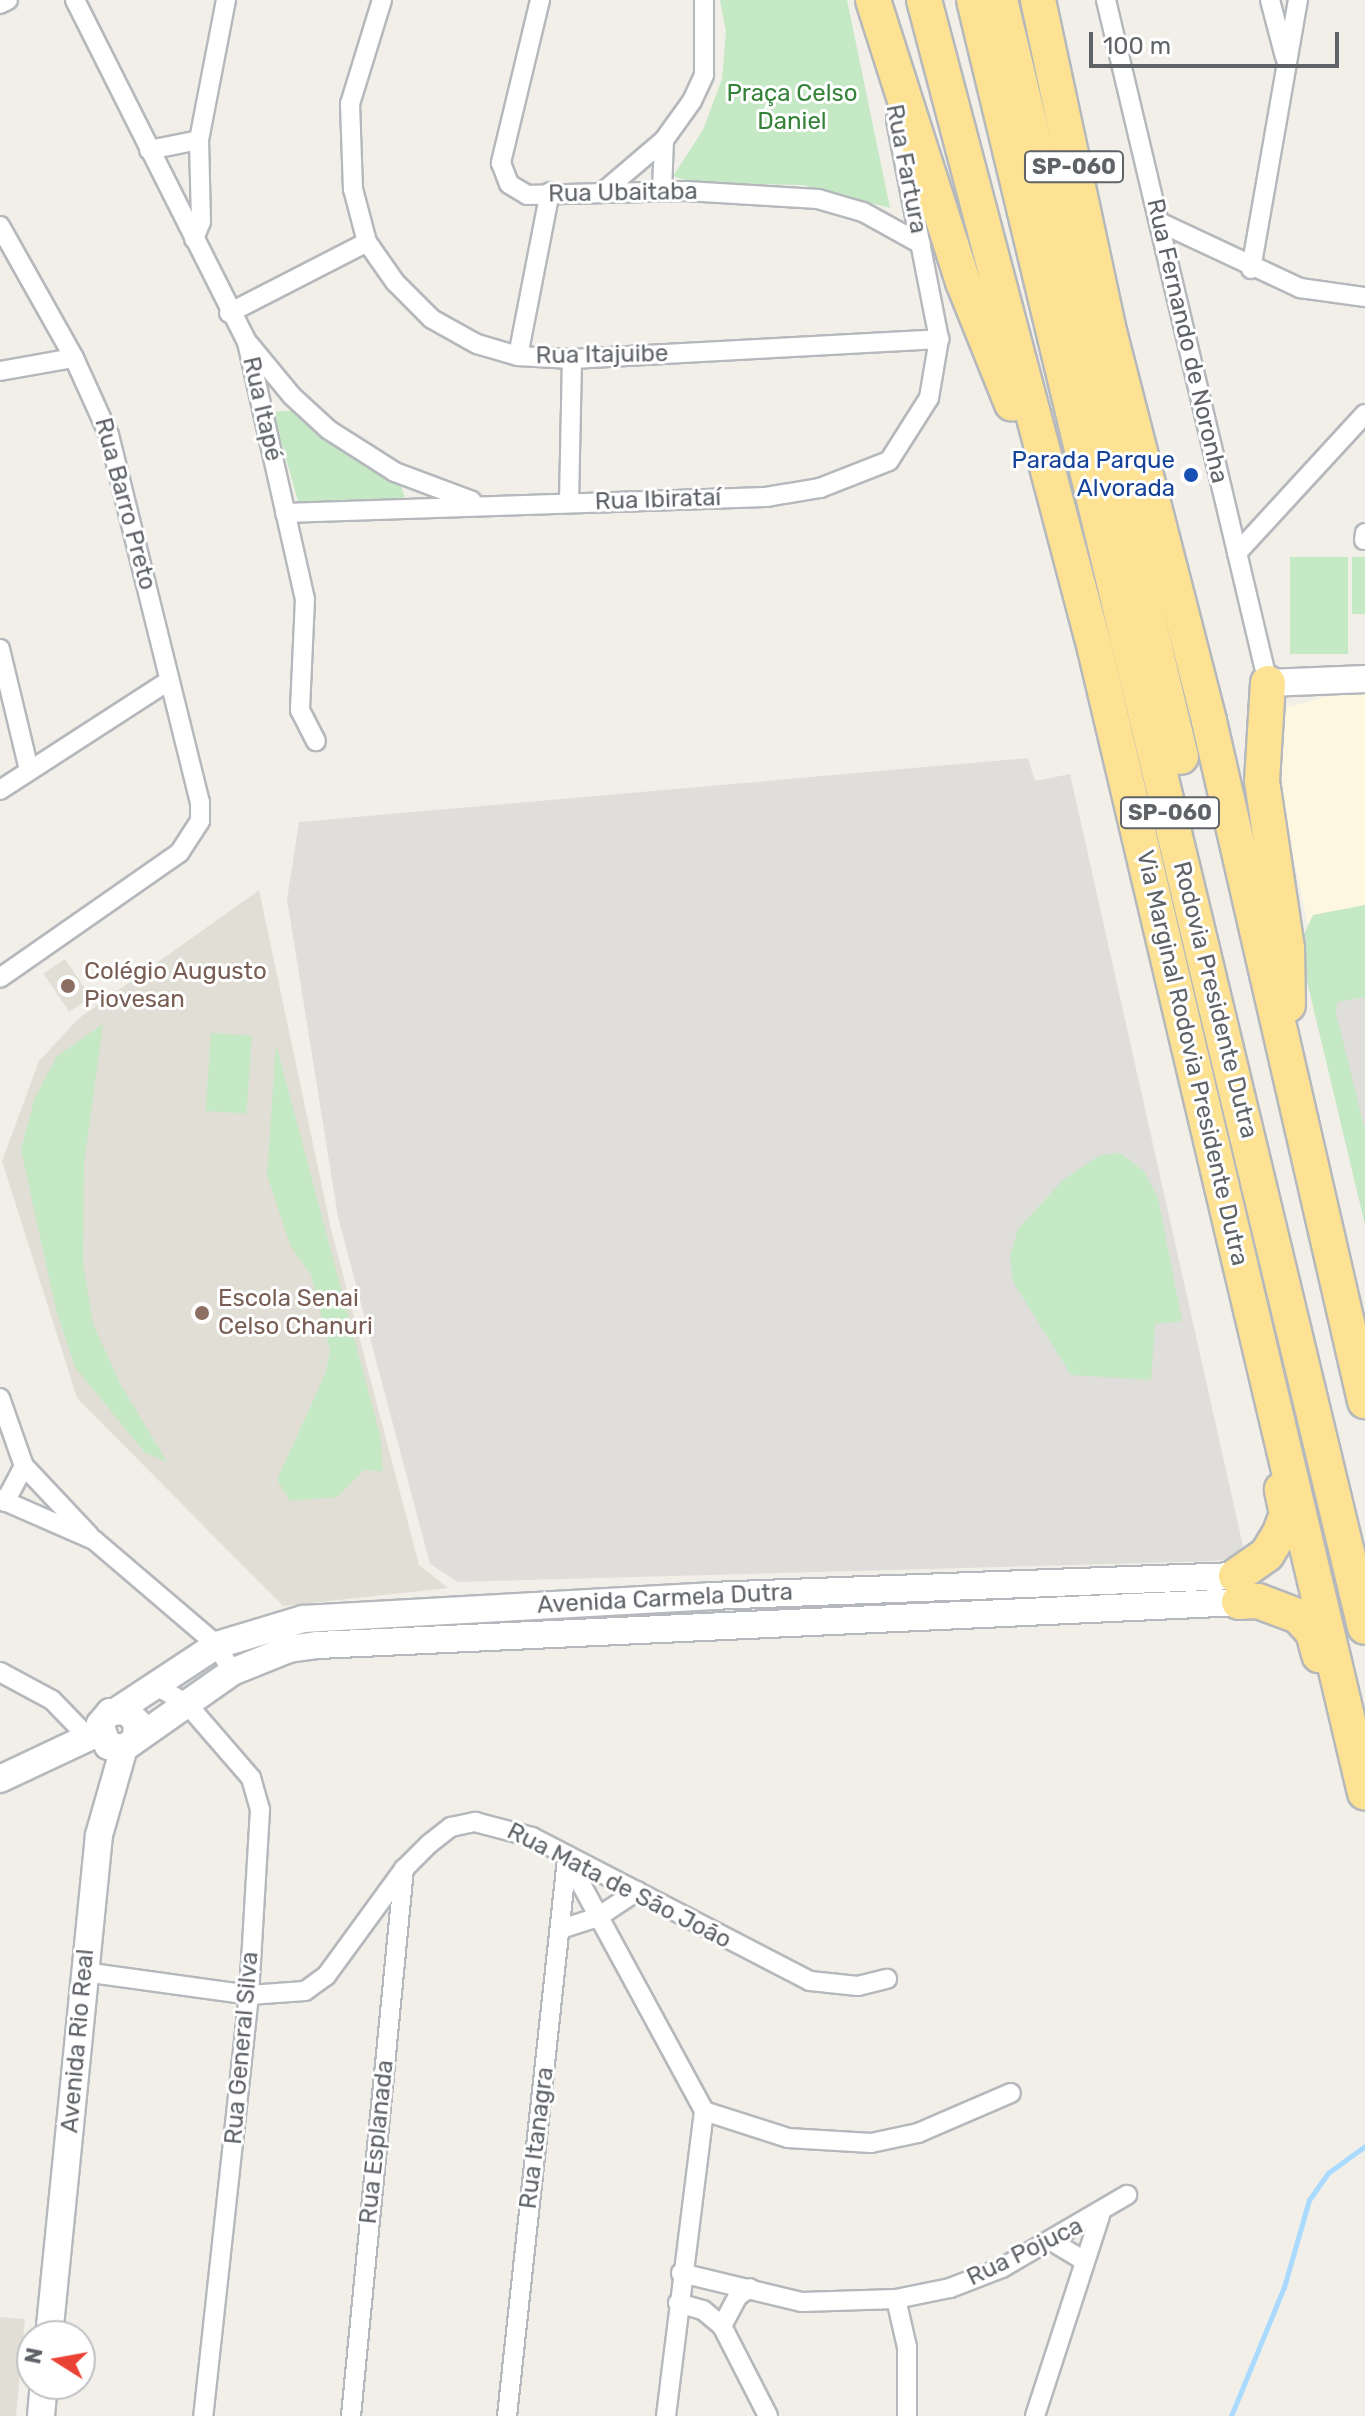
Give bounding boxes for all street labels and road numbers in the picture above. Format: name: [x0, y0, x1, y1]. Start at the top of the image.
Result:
street label: Rua Fartura: [879, 102, 933, 236]
road number: SP-060: [1022, 149, 1126, 185]
street label: Rua Ubaitaba: [548, 177, 698, 209]
street label: Rua Fernando de Noronha: [1140, 196, 1234, 486]
street label: Rua Itajuibe: [535, 339, 669, 371]
street label: Rua Itapé: [236, 354, 288, 464]
street label: Rua Barro Preto: [88, 415, 162, 593]
street label: Rua Ibirataí: [594, 483, 722, 517]
road number: SP-060: [1118, 795, 1222, 831]
street label: Via Marginal Rodovia Presidente Dutra: [1130, 847, 1254, 1269]
street label: Rodovia Presidente Dutra: [1167, 859, 1263, 1141]
street label: Avenida Carmela Dutra: [536, 1578, 794, 1620]
street label: Rua Mata de São João: [502, 1817, 736, 1955]
street label: Avenida Rio Real: [56, 1948, 100, 2134]
street label: Rua General Silva: [219, 1950, 265, 2146]
street label: Rua Esplanada: [354, 2059, 400, 2225]
street label: Rua Itanagra: [514, 2065, 560, 2211]
street label: Rua Pojuca: [962, 2212, 1088, 2292]

